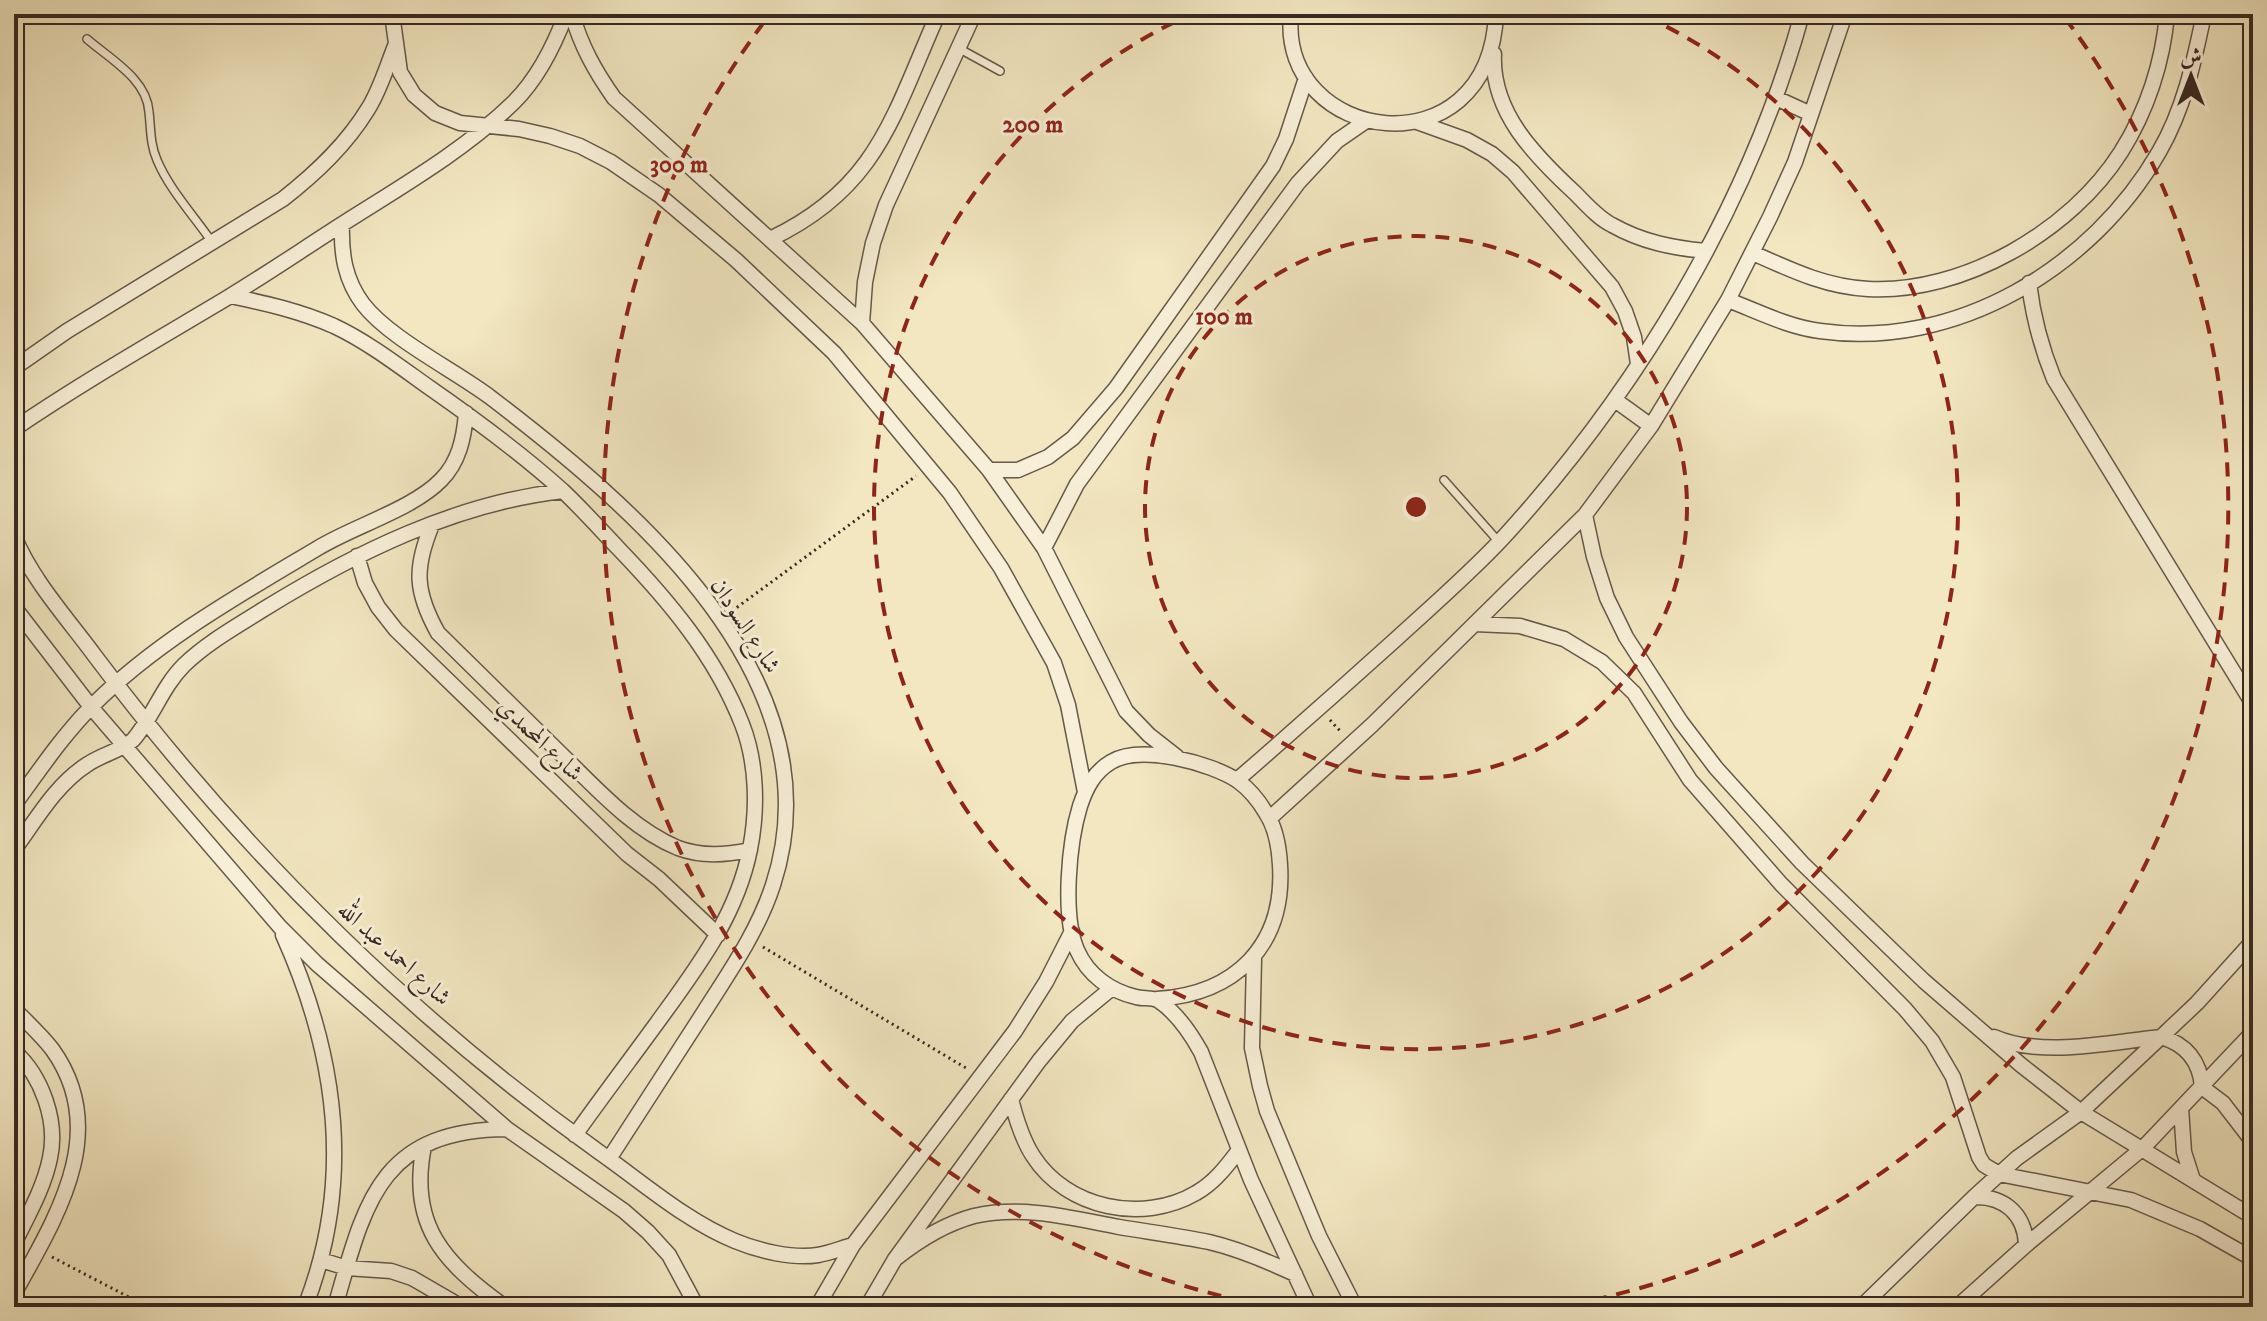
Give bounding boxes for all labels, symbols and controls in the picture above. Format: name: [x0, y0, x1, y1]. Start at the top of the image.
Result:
north arrow: [2151, 36, 2231, 116]
text: ش: [2180, 44, 2202, 71]
text: 200 m: [1003, 110, 1063, 140]
text: 300 m: [650, 150, 708, 180]
text: 100 m: [1195, 302, 1253, 332]
centre of rings: [1402, 493, 1430, 521]
street label: شارع السودان: [700, 573, 787, 682]
street label: شارع المحمدي: [488, 692, 589, 791]
street label: شارع احمد عبد الله: [328, 891, 460, 1016]

